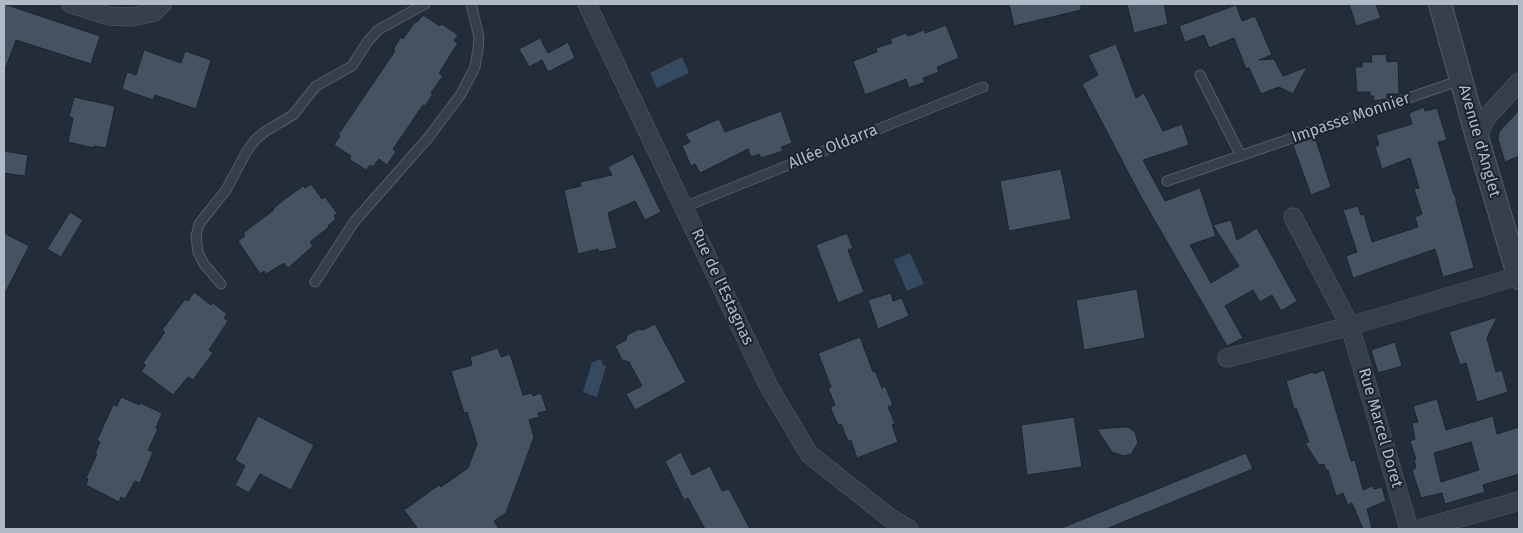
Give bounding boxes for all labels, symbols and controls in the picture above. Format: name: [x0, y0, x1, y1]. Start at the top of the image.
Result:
street label: Avenue d'Anglet: [1454, 83, 1504, 199]
street label: Impasse Monnier: [1289, 89, 1413, 147]
street label: Allée Oldarra: [786, 120, 880, 174]
street label: Rue de l'Estagnas: [687, 226, 757, 348]
street label: Rue Marcel Doret: [1354, 366, 1406, 490]

